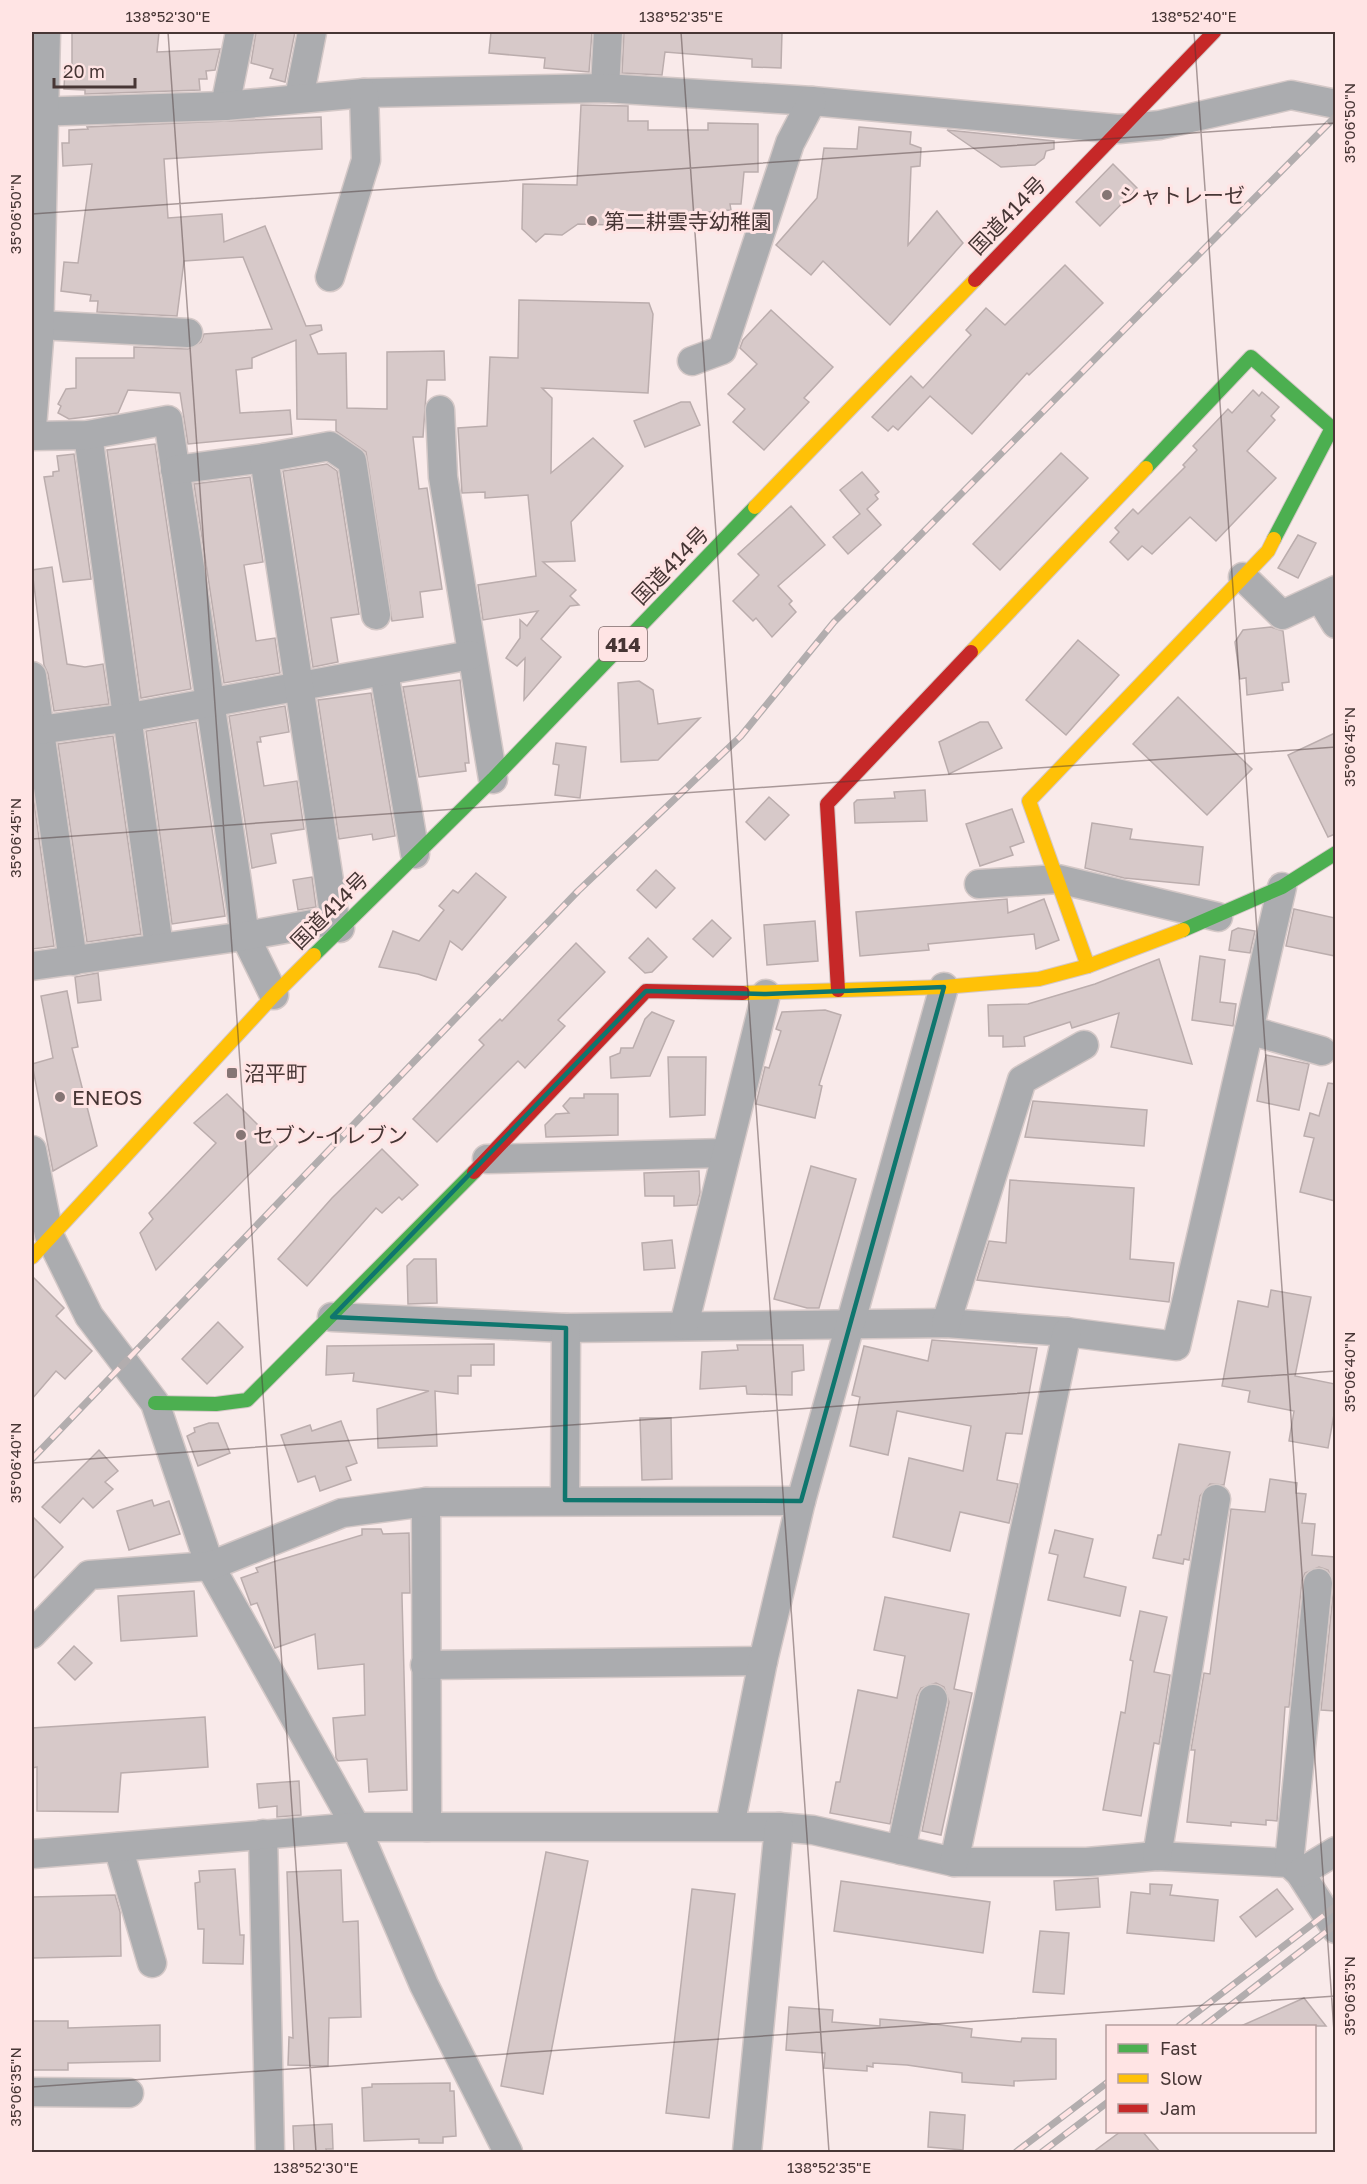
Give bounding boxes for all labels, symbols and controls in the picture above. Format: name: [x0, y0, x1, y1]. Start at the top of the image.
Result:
text: 138°52'30"E: [126, 7, 210, 25]
text: 138°52'35"E: [639, 7, 723, 25]
text: 138°52'40"E: [1151, 7, 1237, 25]
scale bar: [54, 51, 135, 89]
text: 20 m: [63, 60, 105, 82]
text: 35°06'50"N: [1340, 83, 1358, 163]
street label: 国道414号: [963, 170, 1051, 260]
text: 35°06'50"N: [6, 174, 24, 254]
place label: シャトレーゼ: [1119, 182, 1245, 208]
marker: シャトレーゼ: [1100, 188, 1114, 202]
place label: 第二耕雲寺幼稚園: [604, 208, 772, 234]
marker: 第二耕雲寺幼稚園: [585, 214, 599, 228]
street label: 国道414号: [626, 520, 714, 610]
road number: 414: [599, 627, 647, 661]
text: 35°06'45"N: [1340, 707, 1358, 787]
text: 35°06'45"N: [6, 798, 24, 878]
street label: 国道414号: [285, 866, 373, 954]
place label: 沼平町: [244, 1060, 307, 1086]
marker: 沼平町: [225, 1066, 239, 1080]
place label: ENEOS: [72, 1084, 142, 1110]
marker: ENEOS: [53, 1090, 67, 1104]
place label: セブン-イレブン: [253, 1122, 408, 1148]
marker: セブン-イレブン: [234, 1128, 248, 1142]
text: 35°06'40"N: [1340, 1332, 1358, 1412]
text: 35°06'40"N: [6, 1423, 24, 1503]
text: 35°06'35"N: [1340, 1956, 1358, 2036]
legend: [1106, 2025, 1316, 2133]
text: Fast: [1160, 2037, 1197, 2059]
text: 35°06'35"N: [6, 2047, 24, 2127]
text: Slow: [1160, 2067, 1203, 2089]
text: Jam: [1160, 2097, 1196, 2119]
text: 138°52'30"E: [274, 2158, 358, 2176]
text: 138°52'35"E: [787, 2158, 871, 2176]

